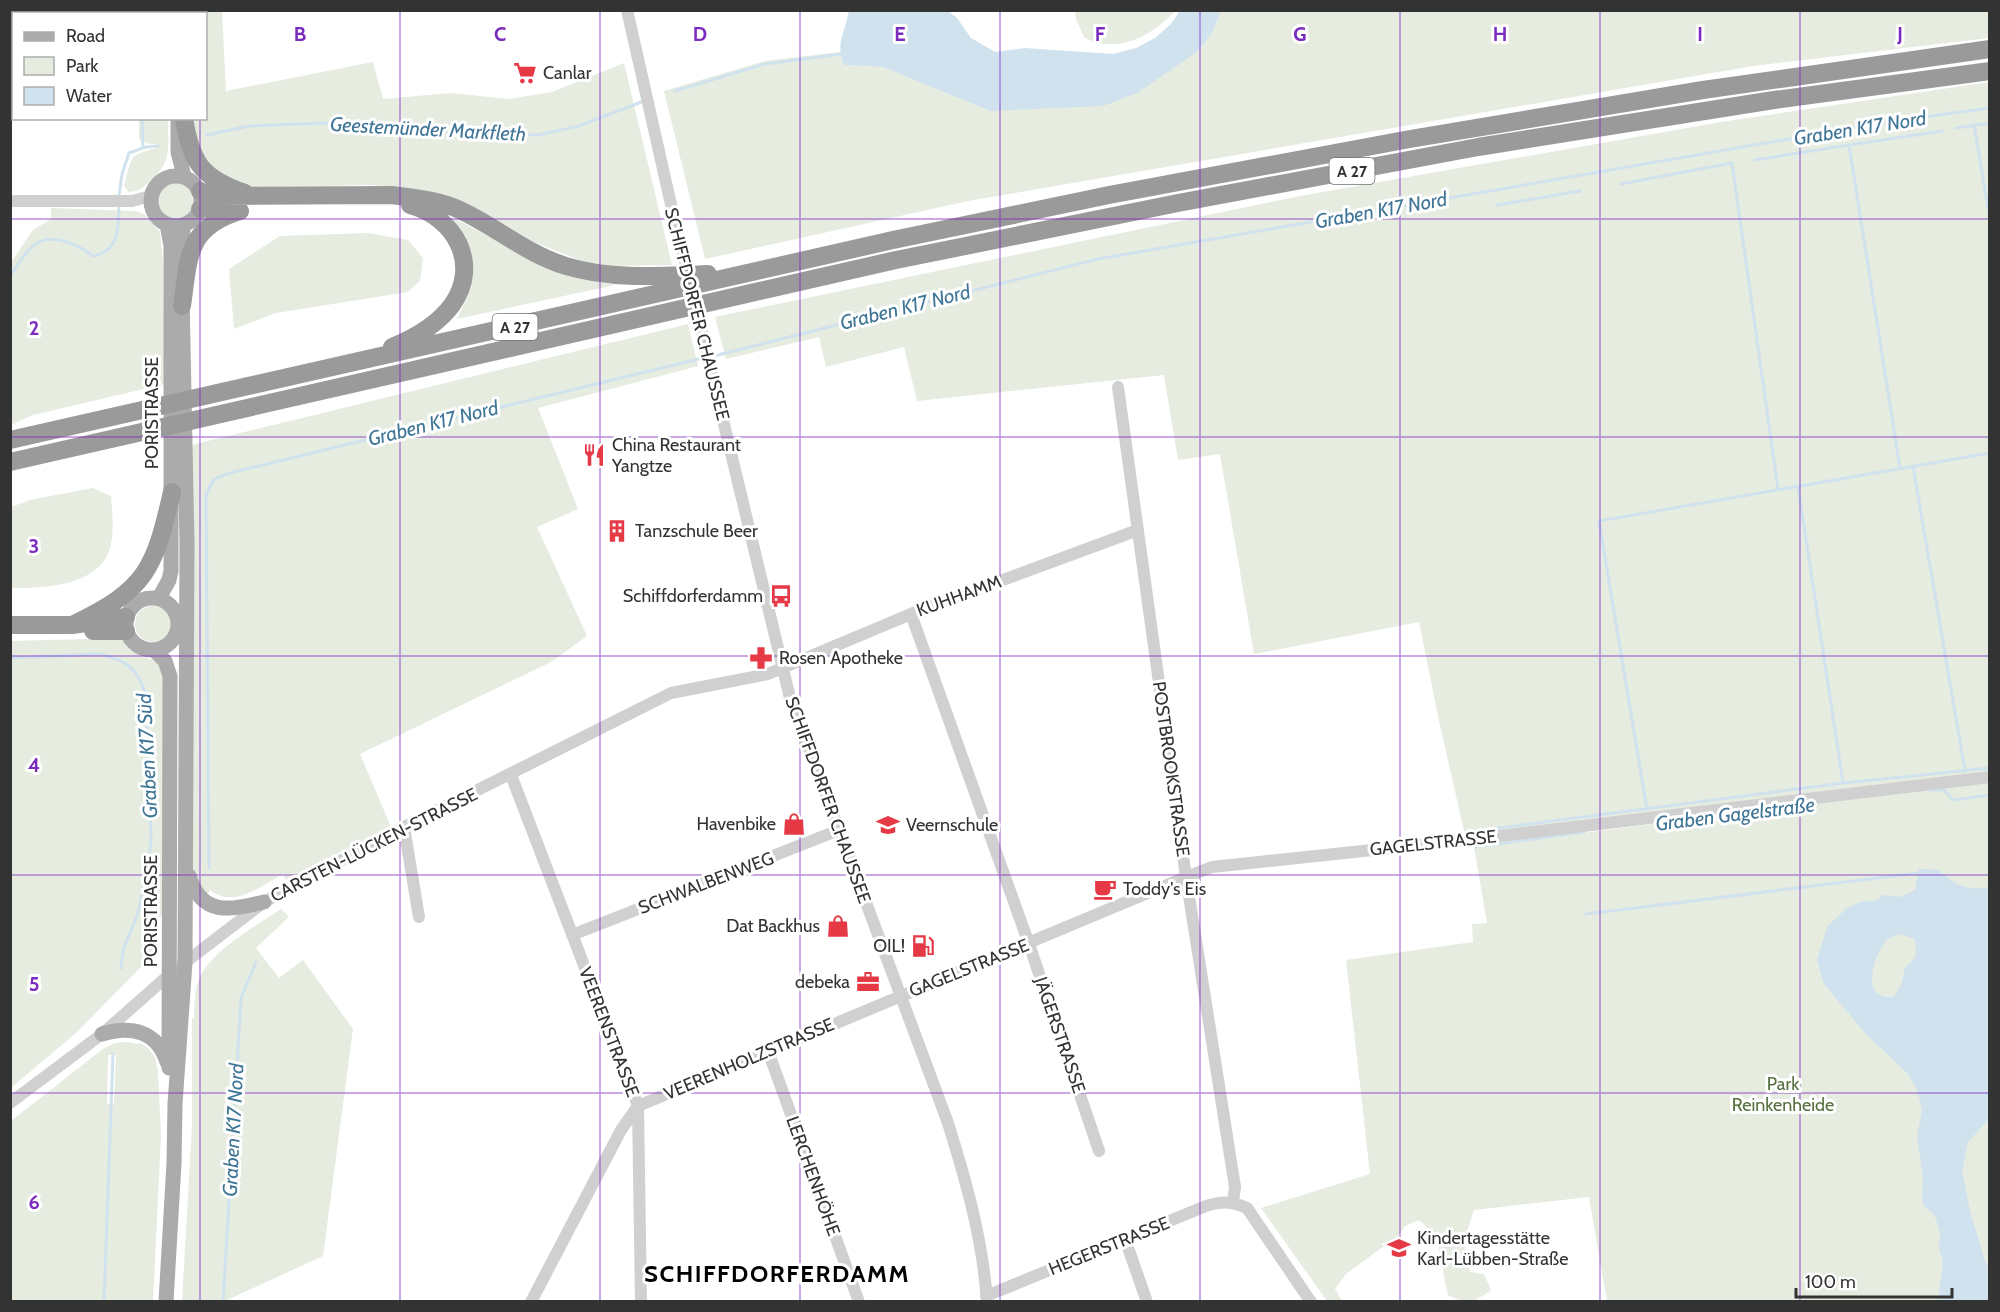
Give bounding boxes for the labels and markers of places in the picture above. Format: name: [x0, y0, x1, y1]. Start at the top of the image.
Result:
supermarket icon: Canlar: [512, 60, 538, 86]
place label: Canlar: [543, 62, 592, 84]
place label: China Restaurant Yangtze: [611, 434, 741, 477]
restaurant icon: China Restaurant Yangtze: [581, 442, 607, 468]
building icon: Tanzschule Beer: [604, 518, 630, 544]
place label: Tanzschule Beer: [635, 520, 758, 542]
bus stop icon: Schiffdorferdamm: [768, 583, 794, 609]
place label: Schiffdorferdamm: [623, 585, 763, 607]
pharmacy icon: Rosen Apotheke: [748, 645, 774, 671]
place label: Rosen Apotheke: [779, 647, 903, 669]
shop icon: Havenbike: [781, 811, 807, 837]
school or university icon: Veernschule: [875, 812, 901, 838]
place label: Havenbike: [696, 813, 776, 835]
place label: Veernschule: [906, 814, 998, 836]
cafe icon: Toddy's Eis: [1092, 876, 1118, 902]
place label: Toddy's Eis: [1123, 878, 1206, 900]
shop icon: Dat Backhus: [825, 913, 851, 939]
place label: Dat Backhus: [726, 915, 820, 937]
fuel station icon: OIL!: [910, 933, 936, 959]
place label: OIL!: [873, 935, 905, 957]
office icon: debeka: [855, 969, 881, 995]
place label: debeka: [795, 971, 850, 993]
place label: Kindertagesstätte Karl-Lübben-Straße: [1417, 1227, 1568, 1270]
school or university icon: Kindertagesstätte Karl-Lübben-Straße: [1386, 1235, 1412, 1261]

